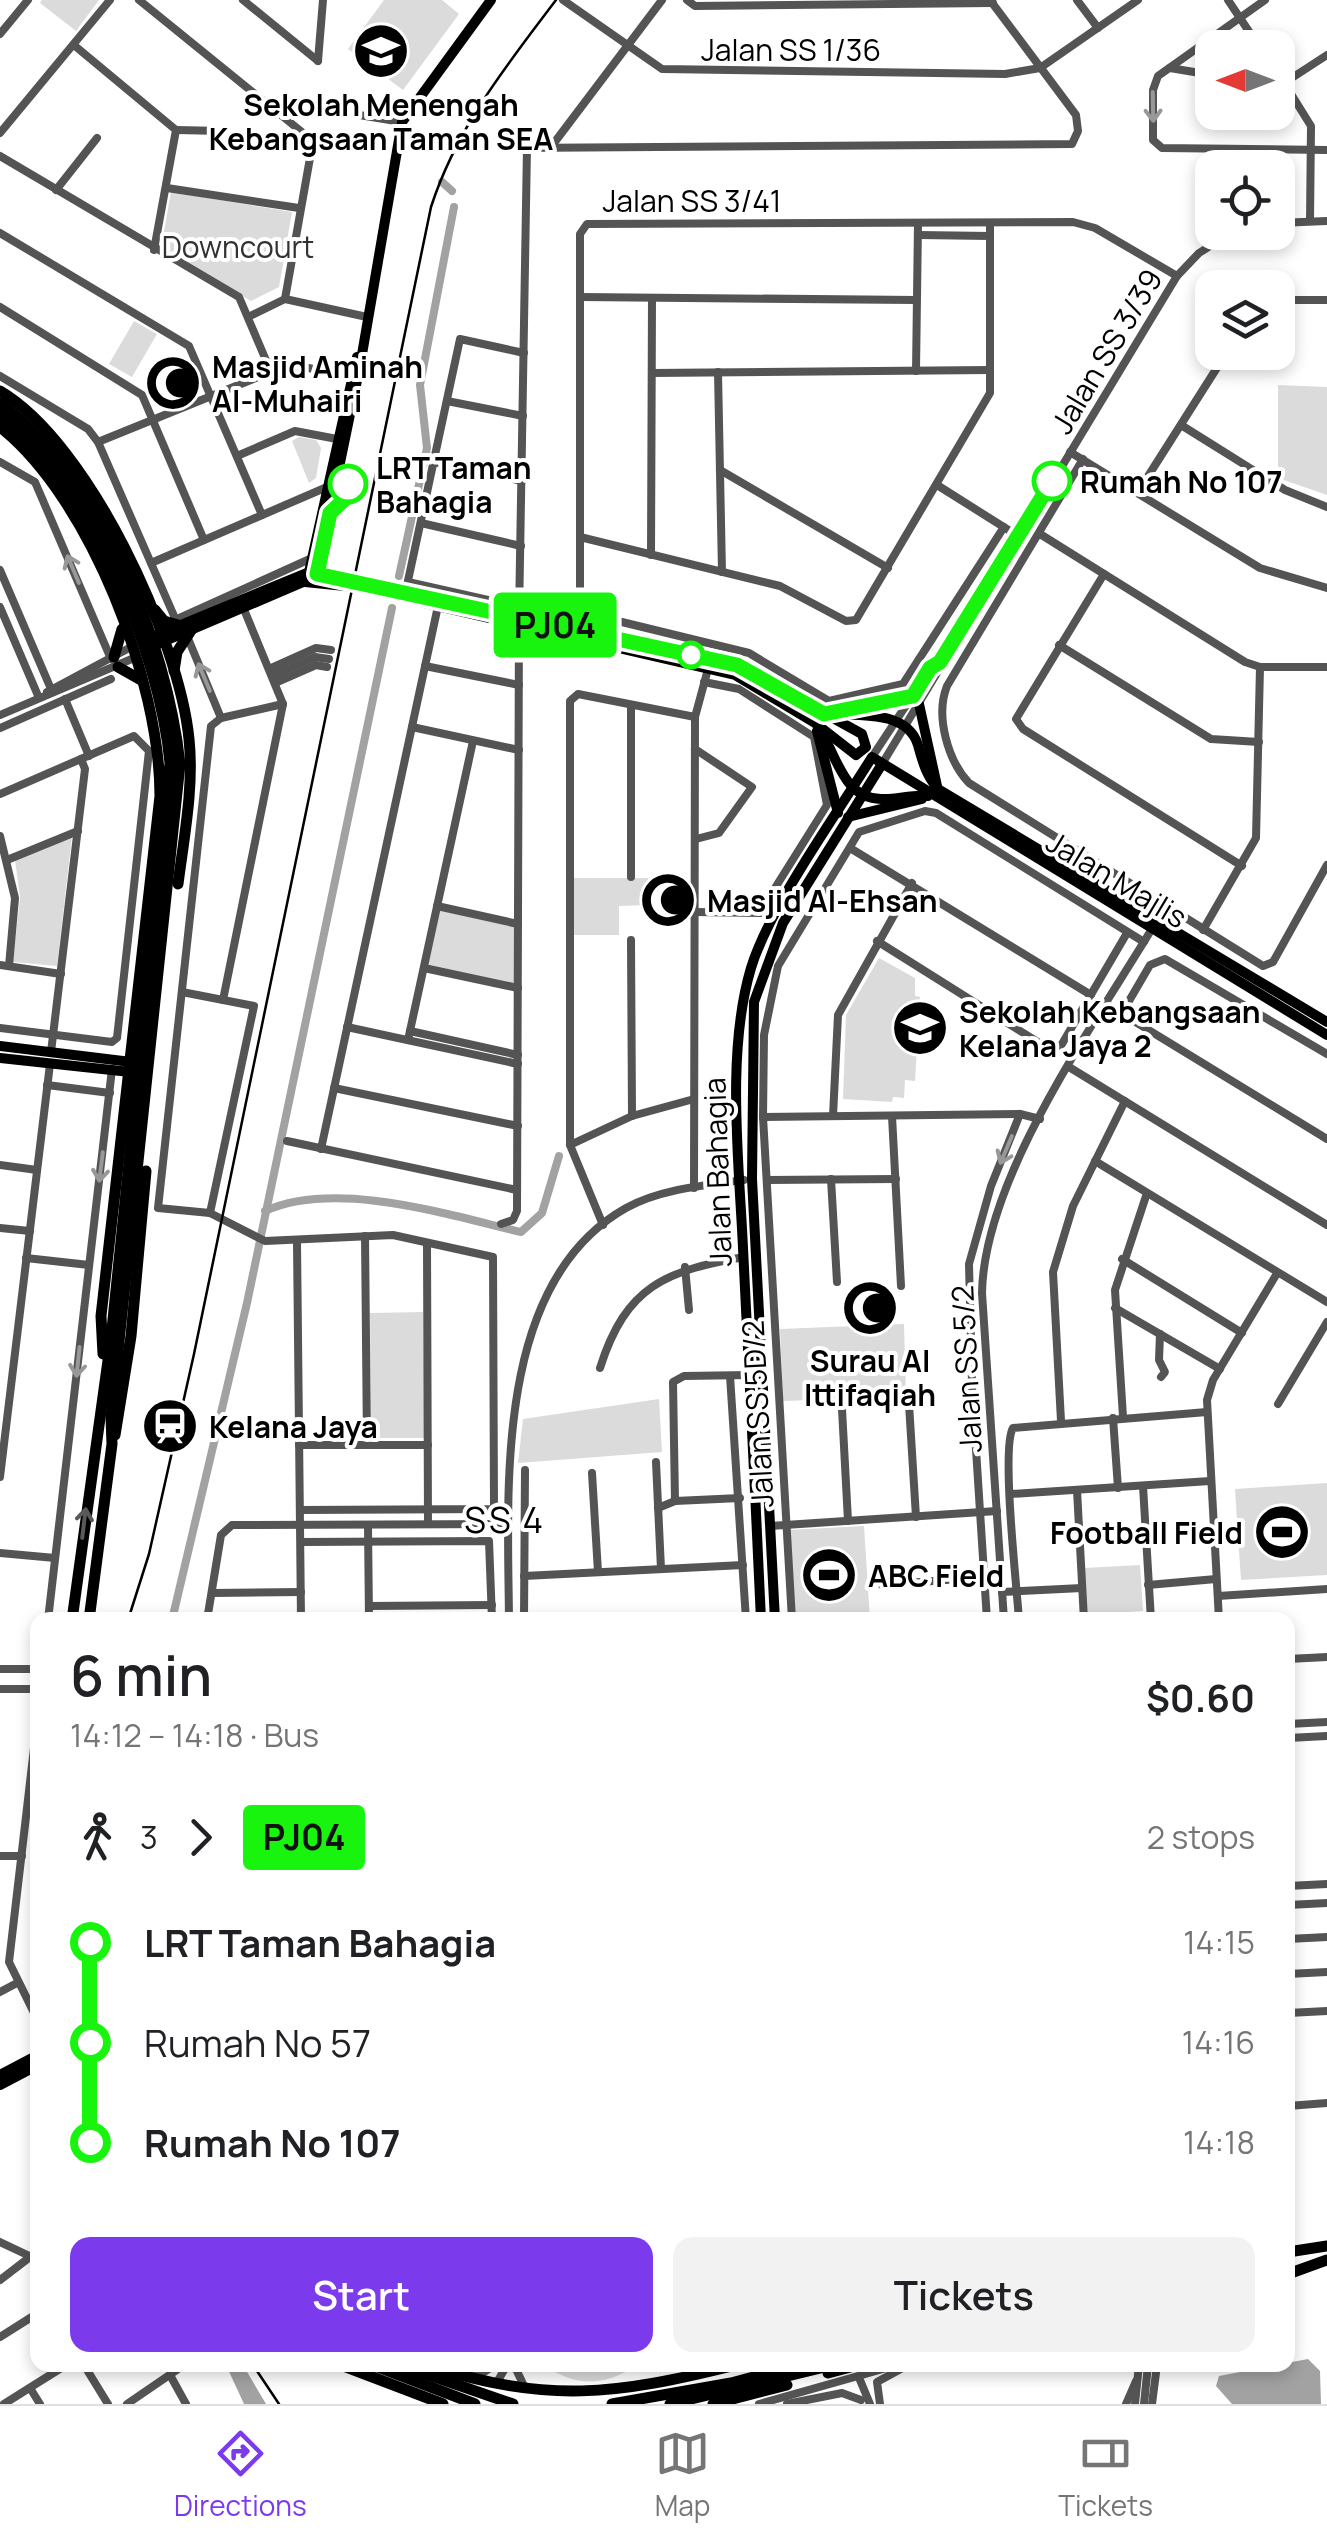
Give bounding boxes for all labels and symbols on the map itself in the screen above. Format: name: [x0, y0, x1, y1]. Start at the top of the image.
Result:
school or university icon: Sekolah Menengah Kebangsaan Taman SEA: [351, 21, 411, 81]
street label: Jalan SS 1/36: [701, 29, 881, 70]
north arrow: [1195, 30, 1295, 130]
place label: Sekolah Menengah Kebangsaan Taman SEA: [209, 84, 553, 159]
one-way arrow: [1144, 90, 1162, 123]
street label: Jalan SS 3/41: [602, 180, 782, 221]
park label: Downcourt: [162, 226, 314, 267]
street label: Jalan SS 3/39: [1041, 261, 1171, 441]
place label: Masjid Aminah Al-Muhairi: [212, 346, 423, 421]
mosque icon: Masjid Aminah Al-Muhairi: [143, 353, 203, 413]
place label: LRT Taman Bahagia: [376, 447, 532, 522]
place label: Rumah No 107: [1080, 461, 1283, 502]
marker: Rumah No 107: [1033, 462, 1071, 500]
marker: LRT Taman Bahagia: [329, 465, 367, 503]
one-way arrow: [63, 554, 81, 585]
line badge: PJ04: [485, 592, 625, 658]
unlabelled marker: [678, 642, 704, 668]
one-way arrow: [194, 662, 212, 693]
street label: Jalan Majlis: [1039, 821, 1195, 937]
mosque icon: Masjid Al-Ehsan: [638, 870, 698, 930]
place label: Masjid Al-Ehsan: [707, 880, 938, 921]
place label: Sekolah Kebangsaan Kelana Jaya 2: [959, 991, 1260, 1066]
school or university icon: Sekolah Kebangsaan Kelana Jaya 2: [890, 998, 950, 1058]
street label: Jalan Bahagia: [693, 1077, 741, 1267]
one-way arrow: [995, 1134, 1013, 1165]
one-way arrow: [91, 1151, 110, 1183]
mosque icon: Surau Al Ittifaqiah: [840, 1278, 900, 1338]
street label: Jalan SS 5/2: [941, 1284, 991, 1454]
street label: Jalan SS 5D/2: [732, 1319, 782, 1509]
place label: Surau Al Ittifaqiah: [804, 1340, 936, 1415]
one-way arrow: [69, 1345, 88, 1377]
station icon: Kelana Jaya: [140, 1396, 200, 1456]
place label: Kelana Jaya: [209, 1406, 378, 1447]
district label: SS 4: [464, 1496, 546, 1544]
sports icon: Football Field: [1252, 1502, 1312, 1562]
one-way arrow: [75, 1508, 94, 1540]
place label: Football Field: [1050, 1512, 1243, 1553]
sports icon: ABC Field: [799, 1545, 859, 1605]
place label: ABC Field: [868, 1555, 1004, 1596]

